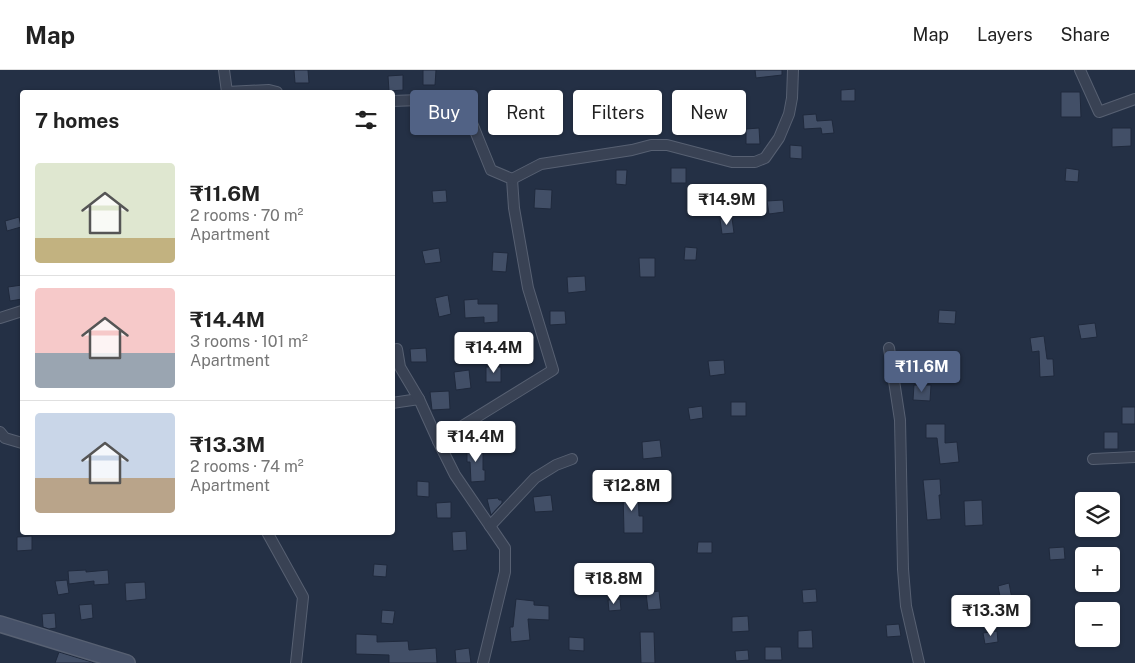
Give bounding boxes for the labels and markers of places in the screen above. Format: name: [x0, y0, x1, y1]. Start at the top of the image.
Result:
pin: ₹14.9M: [686, 184, 768, 226]
pin: ₹14.4M: [453, 332, 535, 374]
pin: ₹11.6M: [881, 350, 963, 393]
pin: ₹14.4M: [435, 420, 517, 463]
pin: ₹12.8M: [591, 470, 673, 512]
pin: ₹18.8M: [573, 562, 655, 605]
pin: ₹13.3M: [950, 594, 1032, 637]

